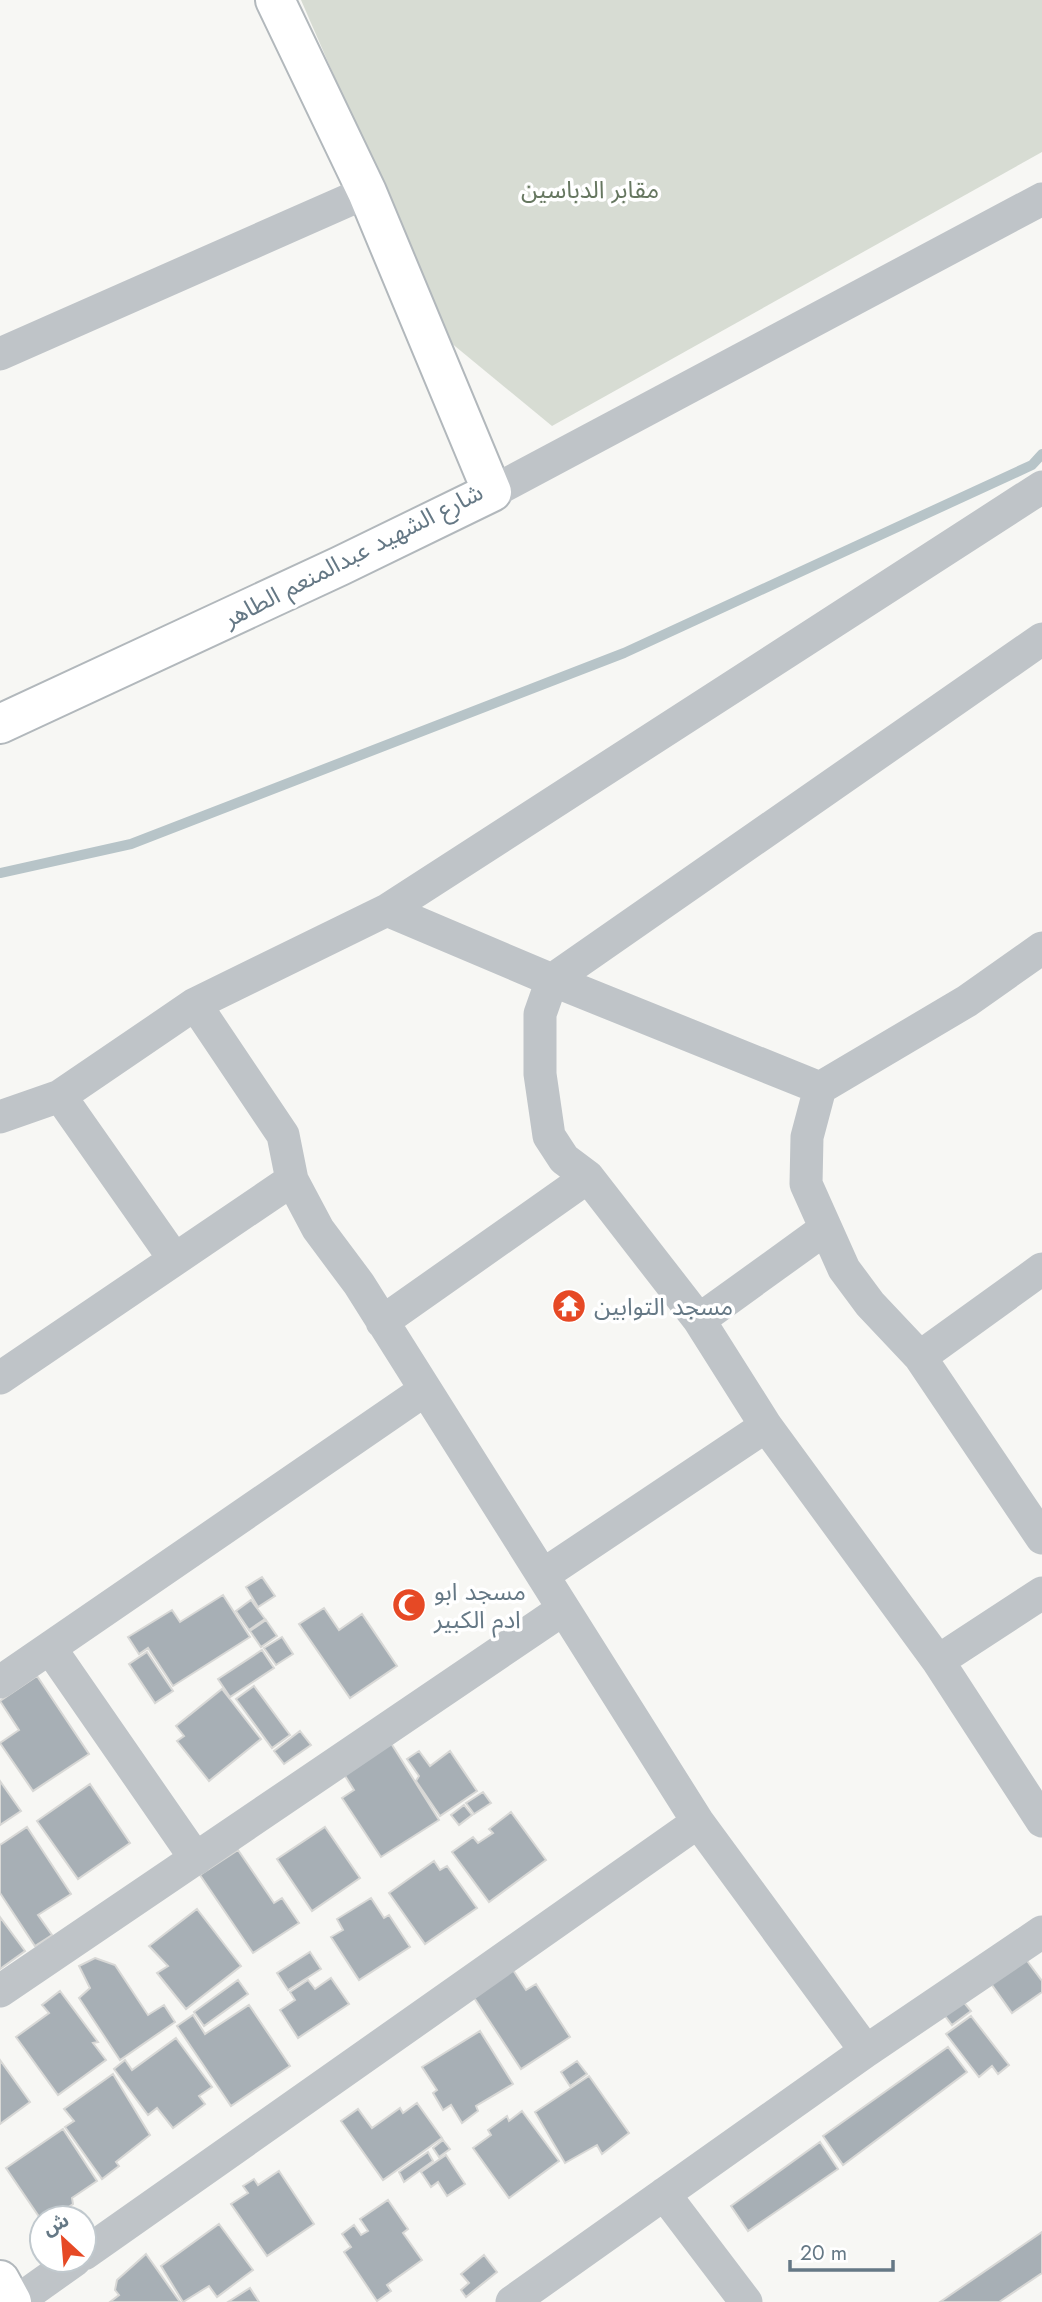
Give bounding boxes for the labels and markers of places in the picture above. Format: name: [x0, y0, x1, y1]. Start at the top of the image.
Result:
temple icon: مسجد التوابين: [550, 1287, 588, 1325]
place label: مسجد التوابين: [594, 1289, 733, 1324]
place label: مسجد ابو ادم الكبير: [433, 1574, 526, 1638]
mosque icon: مسجد ابو ادم الكبير: [390, 1586, 428, 1624]

